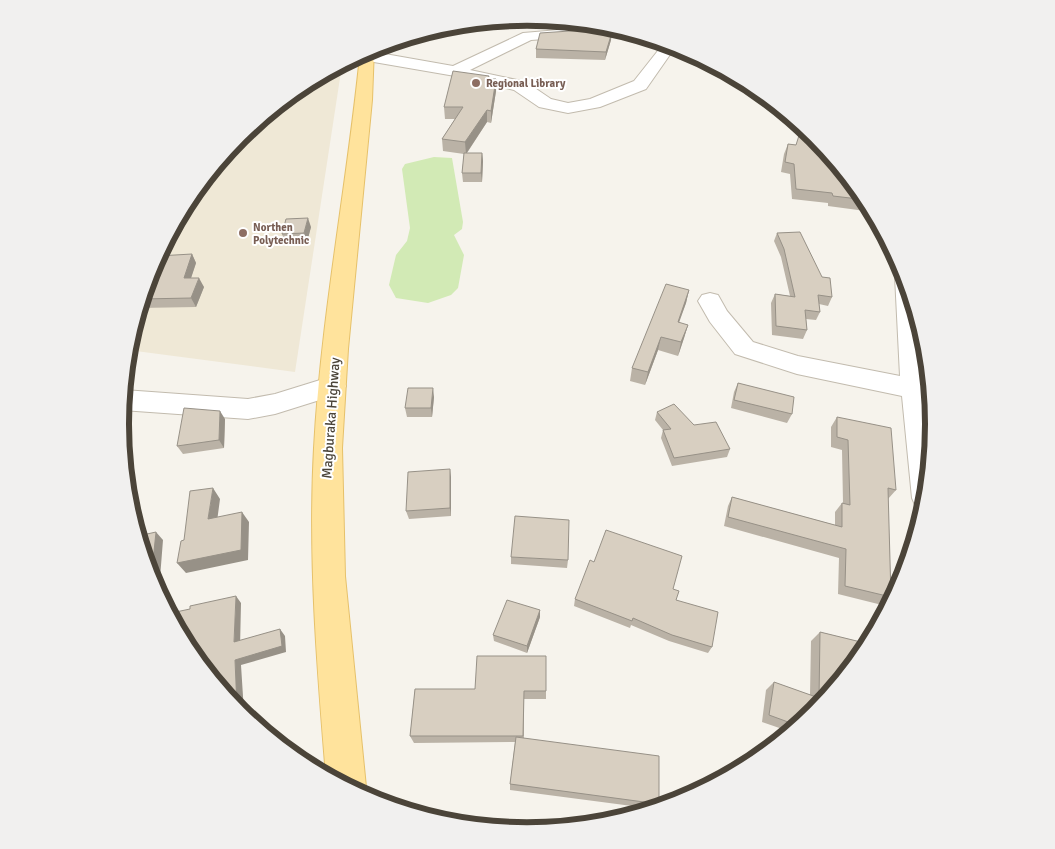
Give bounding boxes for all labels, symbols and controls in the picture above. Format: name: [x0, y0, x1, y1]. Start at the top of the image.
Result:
marker: Regional Library: [470, 77, 482, 89]
place label: Regional Library: [486, 77, 566, 90]
place label: Northen Polytechnic: [253, 221, 309, 247]
marker: Northen Polytechnic: [237, 227, 249, 239]
street label: Magburaka Highway: [318, 356, 344, 479]

